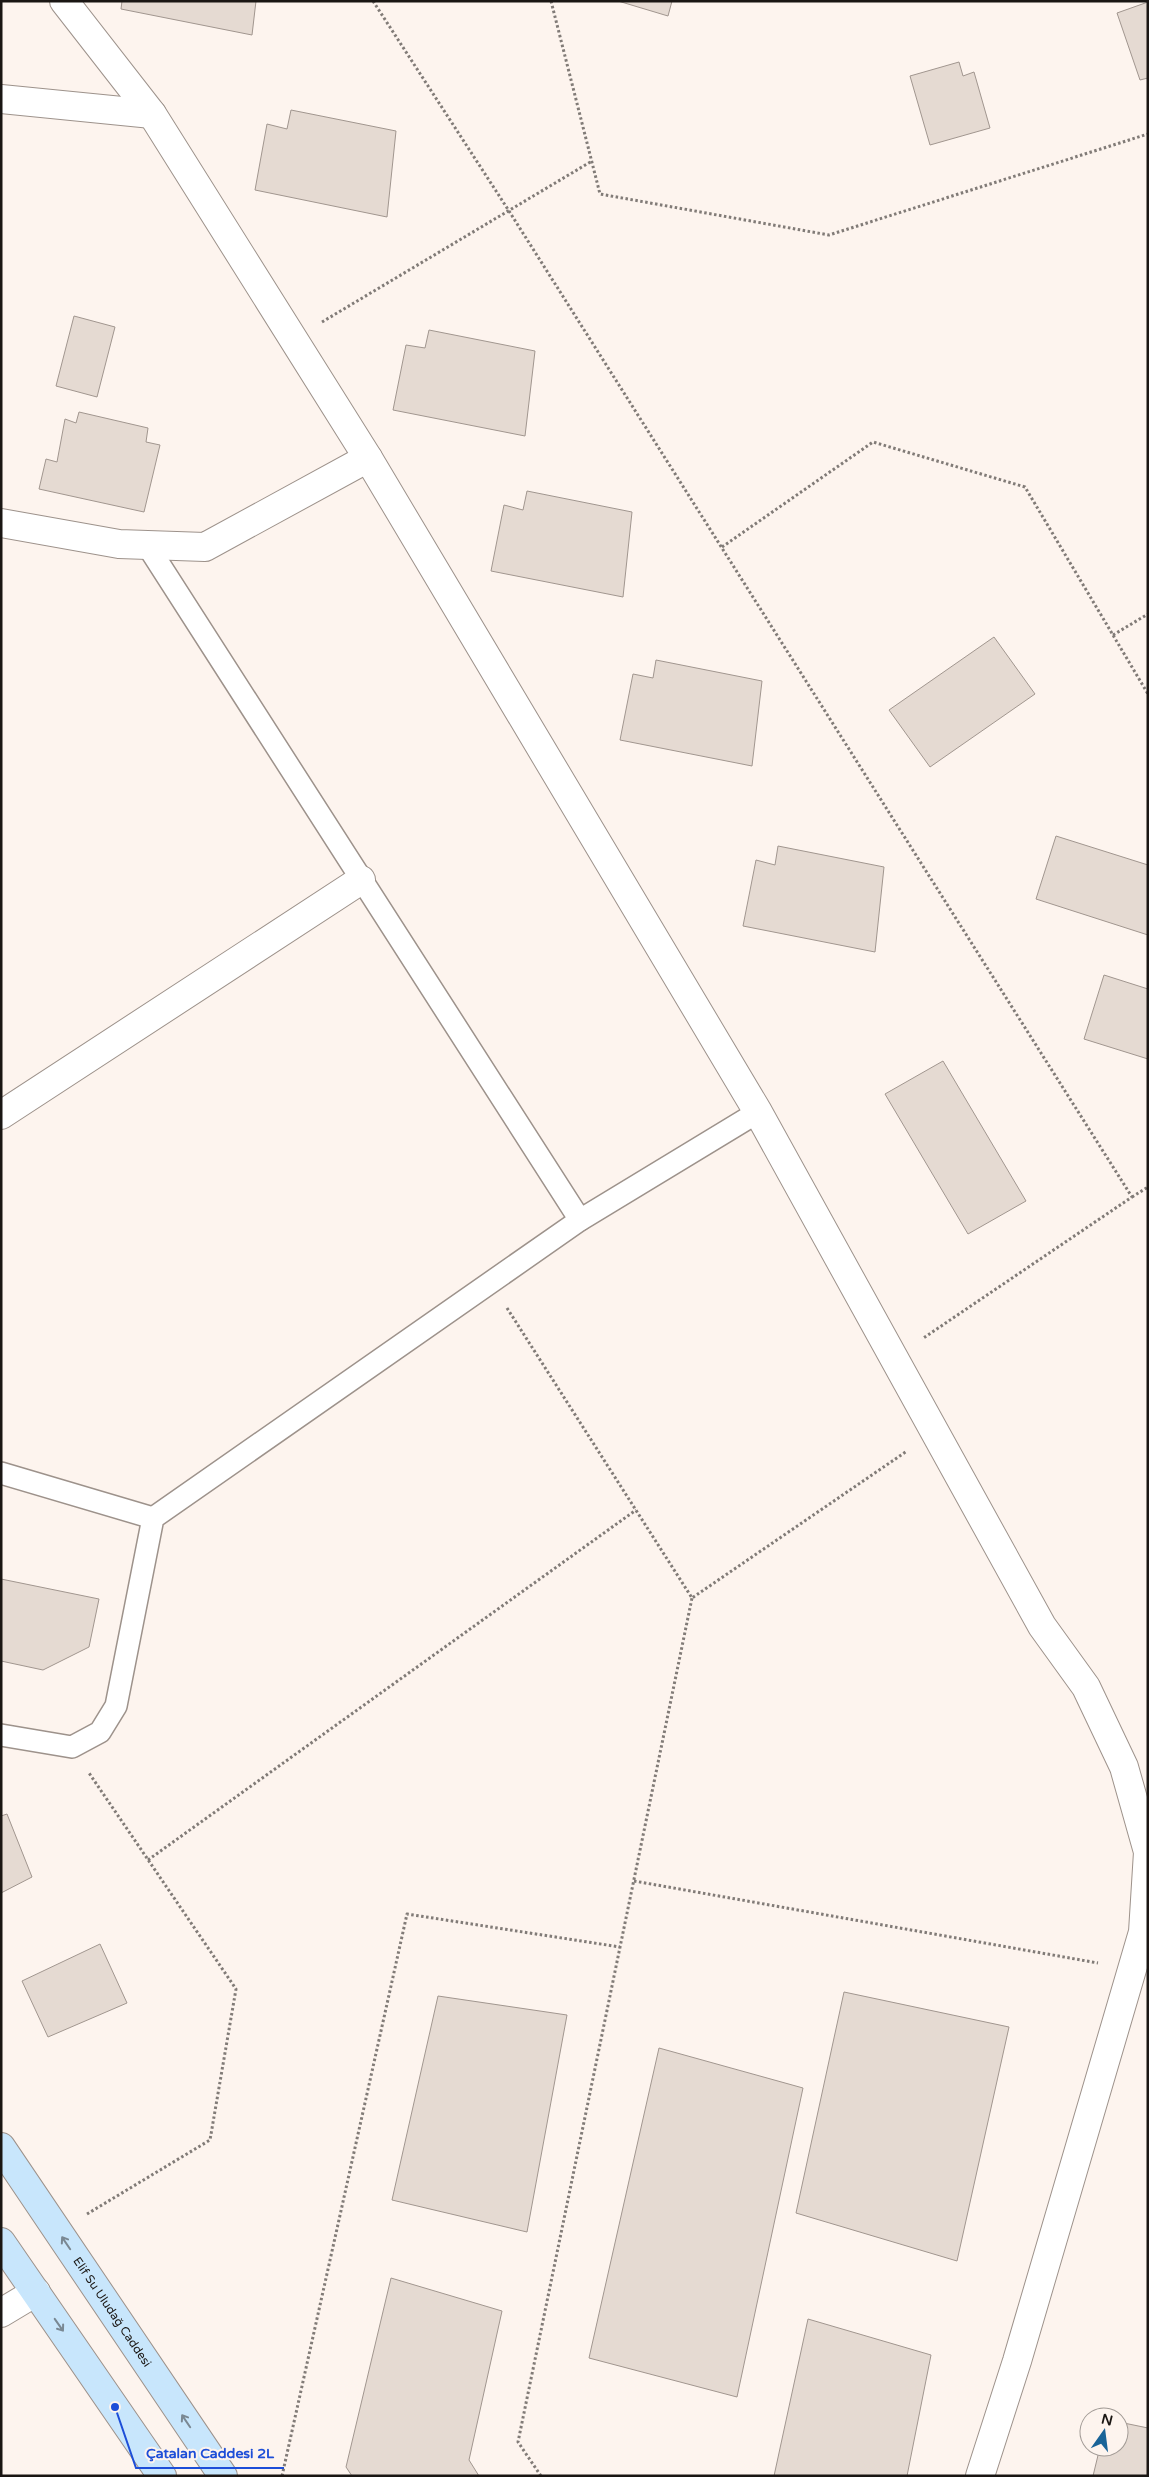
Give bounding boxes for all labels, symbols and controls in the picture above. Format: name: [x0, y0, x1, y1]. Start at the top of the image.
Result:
one-way arrow: [61, 2236, 71, 2250]
street label: Elif Su Uludağ Caddesi: [70, 2254, 154, 2369]
one-way arrow: [54, 2318, 64, 2332]
north arrow: [1079, 2407, 1129, 2457]
text: N: [1100, 2410, 1115, 2429]
one-way arrow: [181, 2414, 191, 2428]
callout: Çatalan Caddesi 2L: [136, 2439, 284, 2468]
text: Çatalan Caddesi 2L: [146, 2445, 275, 2462]

